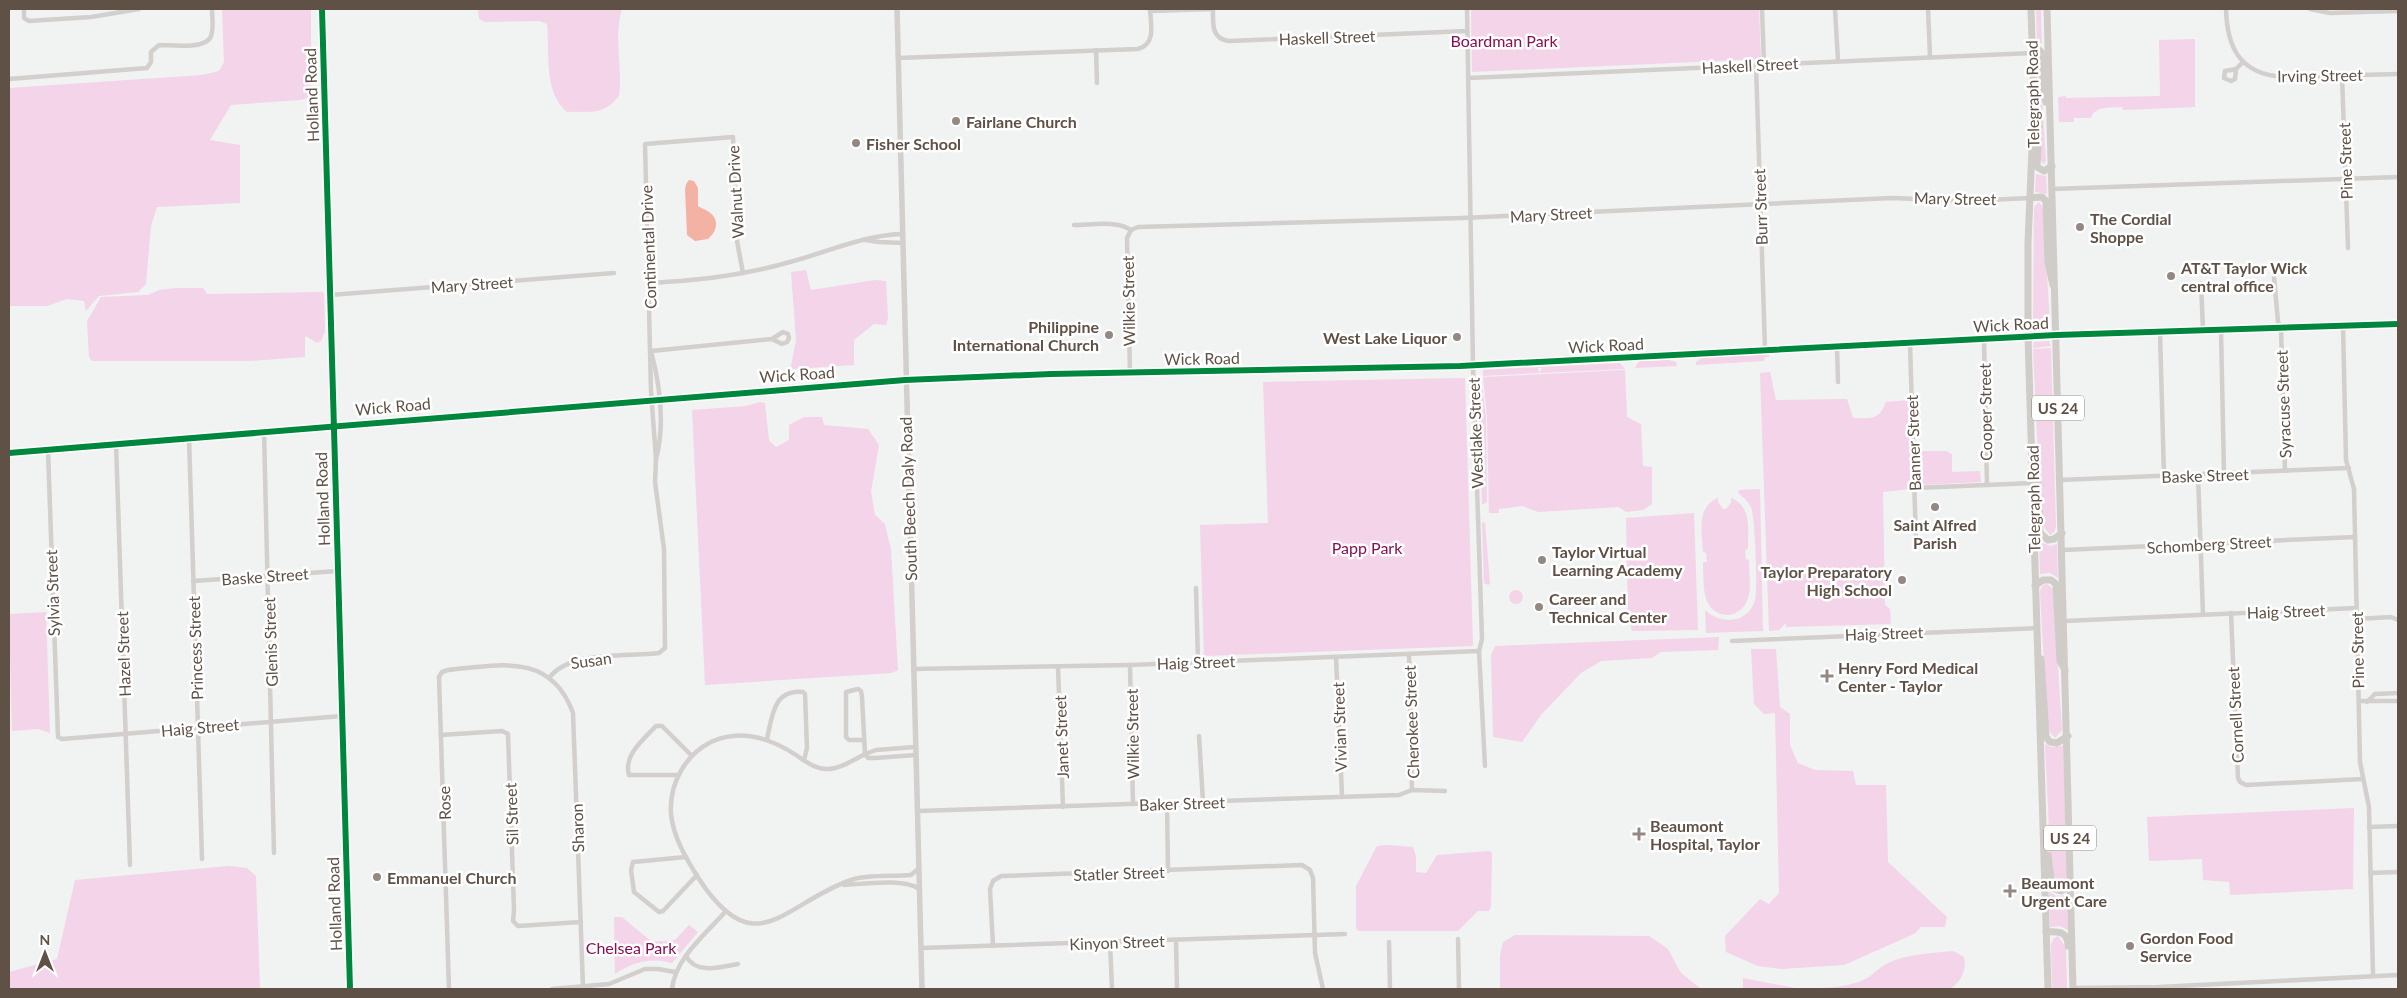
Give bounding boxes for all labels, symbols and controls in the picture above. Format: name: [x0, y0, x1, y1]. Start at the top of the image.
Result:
street label: Haskell Street: [1278, 26, 1376, 48]
park label: Boardman Park: [1450, 31, 1558, 50]
street label: Telegraph Road: [2022, 40, 2042, 148]
street label: Holland Road: [300, 48, 322, 142]
street label: Haskell Street: [1701, 53, 1799, 77]
street label: Irving Street: [2277, 65, 2363, 85]
place label: Fairlane Church: [966, 112, 1077, 131]
marker: Fairlane Church: [950, 115, 962, 127]
street label: Pine Street: [2334, 122, 2356, 200]
place label: Fisher School: [866, 134, 961, 153]
marker: Fisher School: [850, 137, 862, 149]
street label: Walnut Drive: [723, 145, 747, 239]
street label: Burr Street: [1749, 168, 1771, 246]
street label: Continental Drive: [636, 185, 660, 309]
street label: Mary Street: [1914, 188, 1997, 208]
street label: Mary Street: [1509, 202, 1593, 226]
place label: The Cordial Shoppe: [2090, 209, 2172, 246]
marker: The Cordial Shoppe: [2074, 221, 2086, 233]
street label: Wilkie Street: [1118, 255, 1138, 347]
place label: AT&T Taylor Wick central office: [2180, 258, 2308, 295]
marker: AT&T Taylor Wick central office: [2165, 270, 2177, 282]
street label: Mary Street: [430, 272, 514, 296]
street label: Wick Road: [1973, 313, 2049, 335]
place label: Philippine International Church: [952, 317, 1099, 354]
place label: West Lake Liquor: [1323, 328, 1447, 347]
marker: Philippine International Church: [1103, 329, 1115, 341]
marker: West Lake Liquor: [1451, 331, 1463, 343]
street label: Wick Road: [1568, 334, 1644, 356]
street label: Wick Road: [1164, 348, 1240, 368]
street label: Syracuse Street: [2272, 349, 2294, 458]
street label: Wick Road: [759, 362, 835, 386]
street label: Cooper Street: [1975, 363, 1995, 461]
street label: Westlake Street: [1464, 377, 1486, 489]
street label: Wick Road: [354, 393, 432, 419]
street label: Banner Street: [1902, 394, 1924, 491]
road number: US 24: [2032, 396, 2084, 420]
street label: South Beech Daly Road: [896, 417, 920, 581]
street label: Telegraph Road: [2023, 445, 2043, 553]
street label: Holland Road: [311, 452, 333, 546]
street label: Baske Street: [2161, 464, 2249, 486]
marker: Saint Alfred Parish: [1929, 501, 1941, 513]
place label: Saint Alfred Parish: [1893, 515, 1977, 552]
street label: Schomberg Street: [2146, 531, 2272, 557]
park label: Papp Park: [1332, 538, 1403, 557]
place label: Taylor Virtual Learning Academy: [1552, 542, 1683, 579]
street label: Sylvia Street: [41, 549, 63, 637]
marker: Taylor Virtual Learning Academy: [1536, 554, 1548, 566]
place label: Taylor Preparatory High School: [1761, 562, 1893, 599]
street label: Baske Street: [221, 563, 310, 589]
marker: Taylor Preparatory High School: [1896, 574, 1908, 586]
place label: Career and Technical Center: [1549, 589, 1667, 626]
street label: Princess Street: [184, 595, 206, 700]
street label: Glenis Street: [259, 597, 281, 687]
street label: Haig Street: [2247, 600, 2326, 622]
marker: Career and Technical Center: [1533, 601, 1545, 613]
street label: Hazel Street: [112, 611, 134, 697]
street label: Pine Street: [2347, 611, 2367, 689]
street label: Haig Street: [1845, 622, 1924, 644]
street label: Susan: [569, 648, 613, 672]
street label: Haig Street: [1157, 651, 1236, 673]
place label: Henry Ford Medical Center - Taylor: [1838, 658, 1978, 695]
street label: Cherokee Street: [1400, 665, 1422, 779]
street label: Cornell Street: [2223, 666, 2247, 764]
marker: Henry Ford Medical Center - Taylor: [1820, 669, 1834, 683]
street label: Vivian Street: [1328, 681, 1350, 772]
street label: Wilkie Street: [1122, 688, 1142, 780]
street label: Janet Street: [1050, 695, 1072, 779]
street label: Haig Street: [160, 714, 240, 740]
street label: Sil Street: [500, 782, 522, 846]
street label: Rose: [434, 786, 454, 820]
street label: Baker Street: [1139, 792, 1226, 814]
street label: Sharon: [567, 803, 587, 853]
place label: Beaumont Hospital, Taylor: [1650, 816, 1760, 853]
road number: US 24: [2044, 826, 2096, 850]
marker: Beaumont Hospital, Taylor: [1632, 827, 1646, 841]
street label: Holland Road: [323, 857, 345, 951]
street label: Statler Street: [1073, 862, 1165, 884]
place label: Emmanuel Church: [387, 868, 517, 887]
marker: Emmanuel Church: [371, 871, 383, 883]
place label: Beaumont Urgent Care: [2021, 873, 2108, 910]
marker: Beaumont Urgent Care: [2003, 884, 2017, 898]
north arrow: [20, 928, 70, 978]
place label: Gordon Food Service: [2140, 928, 2233, 965]
text: N: [40, 931, 50, 948]
street label: Kinyon Street: [1069, 931, 1165, 953]
park label: Chelsea Park: [586, 938, 677, 957]
marker: Gordon Food Service: [2124, 940, 2136, 952]

